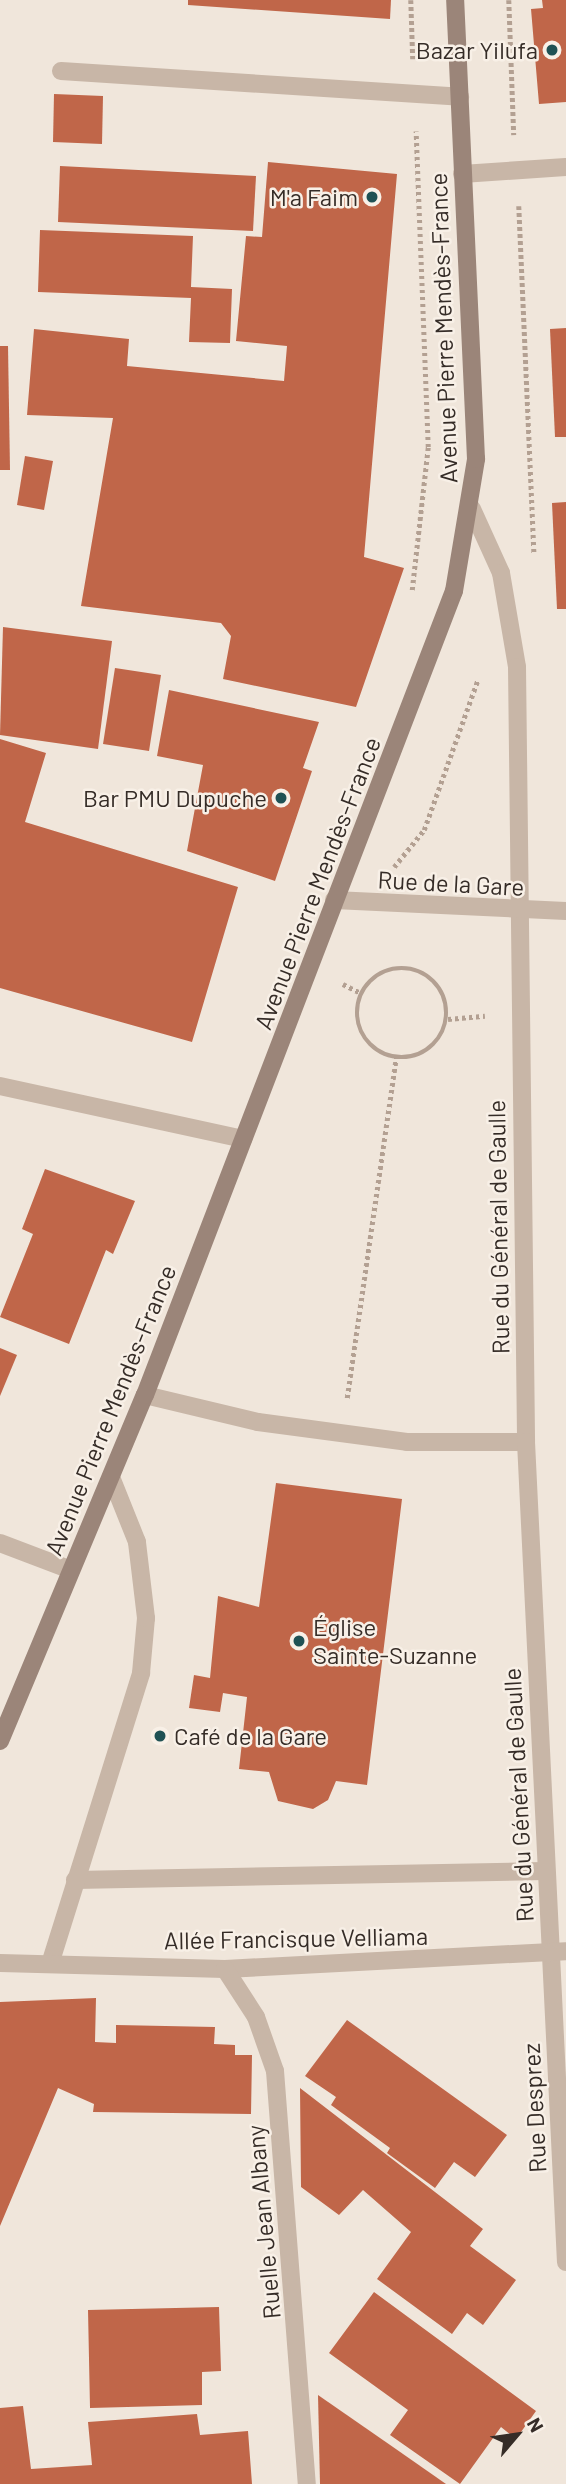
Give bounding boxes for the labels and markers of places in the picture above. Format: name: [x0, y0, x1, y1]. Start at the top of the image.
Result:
place label: Bazar Yilufa: [416, 36, 538, 64]
marker: Bazar Yilufa: [544, 42, 560, 58]
place label: M'a Faim: [270, 183, 358, 211]
marker: M'a Faim: [364, 189, 380, 205]
place label: Bar PMU Dupuche: [83, 784, 267, 812]
marker: Bar PMU Dupuche: [273, 790, 289, 806]
place label: Église Sainte-Suzanne: [313, 1613, 477, 1669]
marker: Église Sainte-Suzanne: [291, 1633, 307, 1649]
place label: Café de la Gare: [174, 1722, 327, 1750]
marker: Café de la Gare: [152, 1728, 168, 1744]

